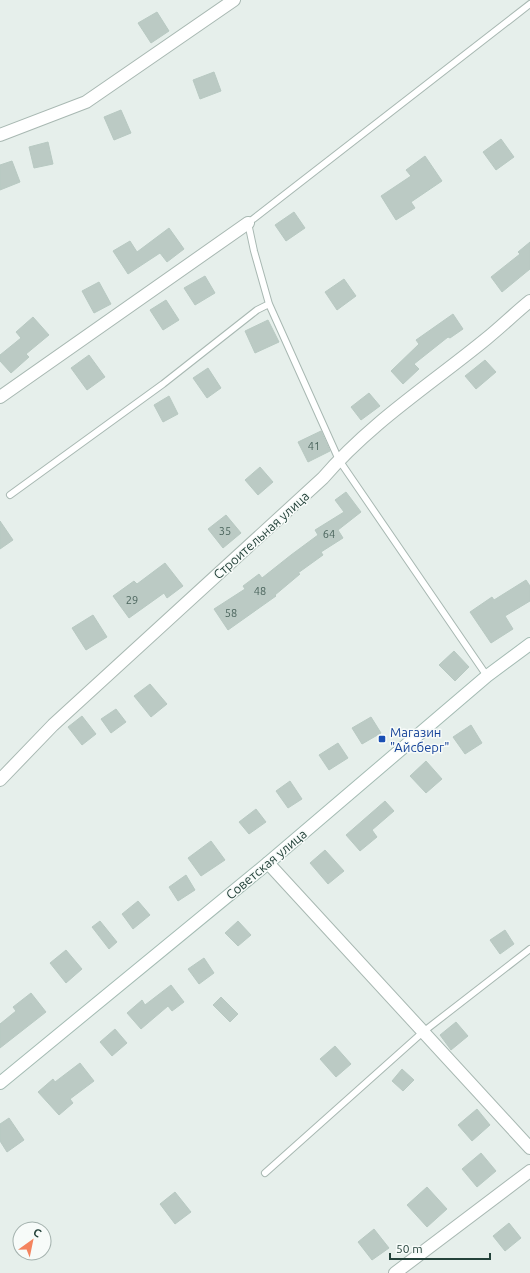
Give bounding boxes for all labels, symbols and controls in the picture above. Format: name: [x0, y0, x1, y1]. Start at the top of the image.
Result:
house number: 41: [308, 440, 320, 452]
street label: Строительная улица: [210, 488, 312, 582]
house number: 35: [219, 525, 231, 537]
house number: 64: [323, 528, 335, 540]
house number: 48: [254, 585, 266, 597]
house number: 29: [126, 594, 138, 606]
house number: 58: [225, 607, 237, 619]
place label: Магазин "Айсберг": [390, 725, 449, 754]
marker: Магазин "Айсберг": [377, 734, 387, 744]
street label: Советская улица: [223, 826, 309, 902]
north arrow: [12, 1221, 52, 1261]
text: С: [31, 1226, 44, 1240]
scale bar: [390, 1235, 490, 1261]
text: 50 m: [396, 1242, 423, 1255]

